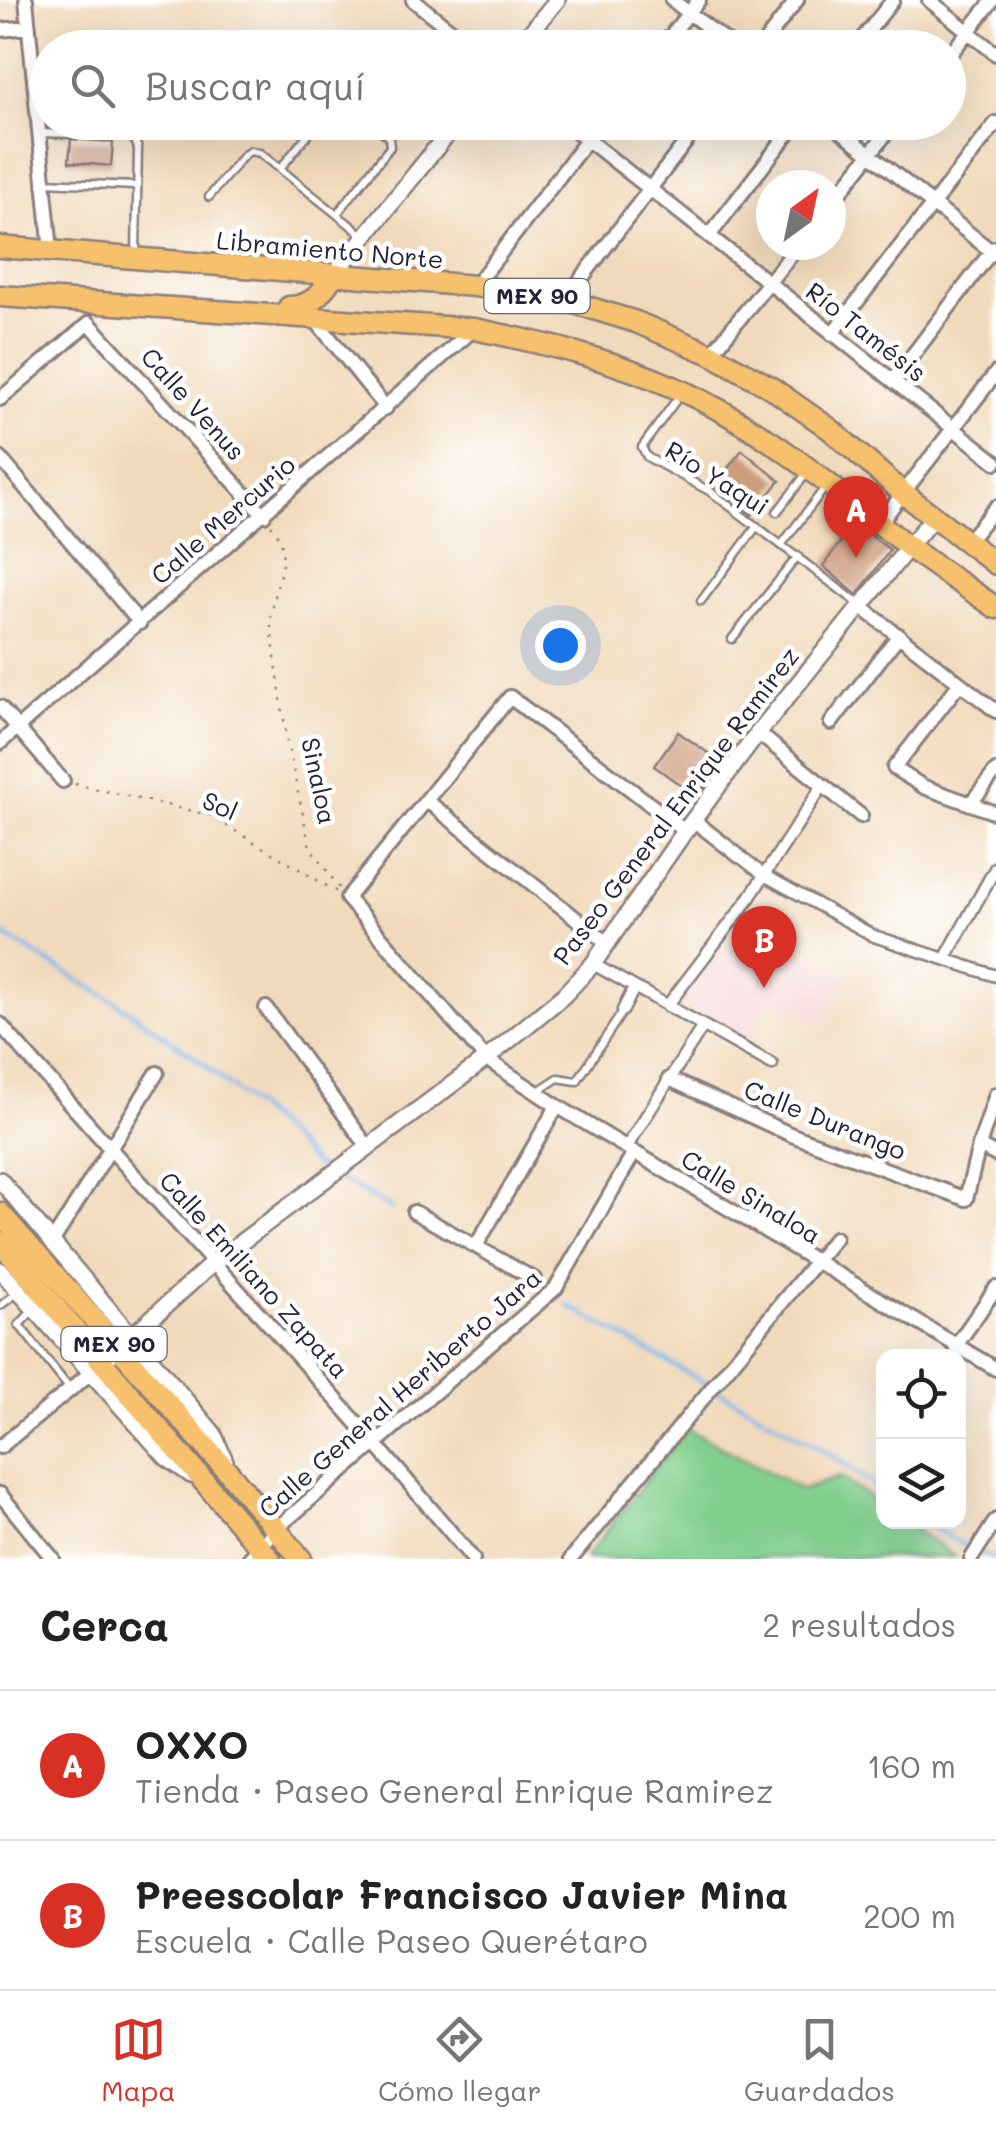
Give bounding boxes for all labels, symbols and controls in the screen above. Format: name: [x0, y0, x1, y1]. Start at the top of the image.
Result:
search box: [30, 30, 966, 140]
icon: search: [65, 58, 120, 113]
text: Buscar aquí: [145, 60, 366, 110]
north arrow: [756, 170, 846, 260]
street label: Libramiento Norte: [215, 223, 445, 275]
street label: Río Tamésis: [800, 274, 933, 388]
road number: MEX 90: [484, 279, 590, 313]
street label: Calle Venus: [135, 340, 253, 466]
street label: Río Yaqui: [660, 433, 775, 521]
street label: Calle Mercurio: [144, 448, 301, 591]
pin: A: [824, 476, 888, 558]
your location: [535, 620, 586, 671]
street label: Paseo General Enrique Ramirez: [545, 640, 805, 971]
street label: Sinaloa: [295, 735, 345, 827]
street label: Sol: [198, 783, 243, 827]
pin: B: [732, 906, 796, 988]
street label: Calle Durango: [740, 1072, 911, 1166]
street label: Calle Sinaloa: [676, 1142, 827, 1250]
street label: Calle Emiliano Zapata: [153, 1164, 356, 1384]
street label: Calle General Heriberto Jara: [252, 1261, 547, 1524]
road number: MEX 90: [62, 1327, 166, 1361]
map controls: [876, 1349, 966, 1529]
button: locate: [876, 1349, 966, 1439]
button: layers: [876, 1439, 966, 1529]
text: Cerca: [40, 1597, 169, 1652]
text: 2 resultados: [762, 1603, 956, 1645]
text: OXXO: [135, 1719, 249, 1769]
text: A: [61, 1744, 84, 1786]
text: 160 m: [867, 1744, 956, 1786]
text: Tienda · Paseo General Enrique Ramirez: [135, 1769, 774, 1811]
text: Preescolar Francisco Javier Mina: [135, 1869, 788, 1919]
text: B: [62, 1894, 83, 1936]
text: 200 m: [863, 1894, 956, 1936]
text: Escuela · Calle Paseo Querétaro: [135, 1919, 648, 1961]
tab: Mapa: [101, 2012, 176, 2108]
tab: Cómo llegar: [378, 2012, 542, 2108]
tab: Guardados: [744, 2012, 895, 2108]

